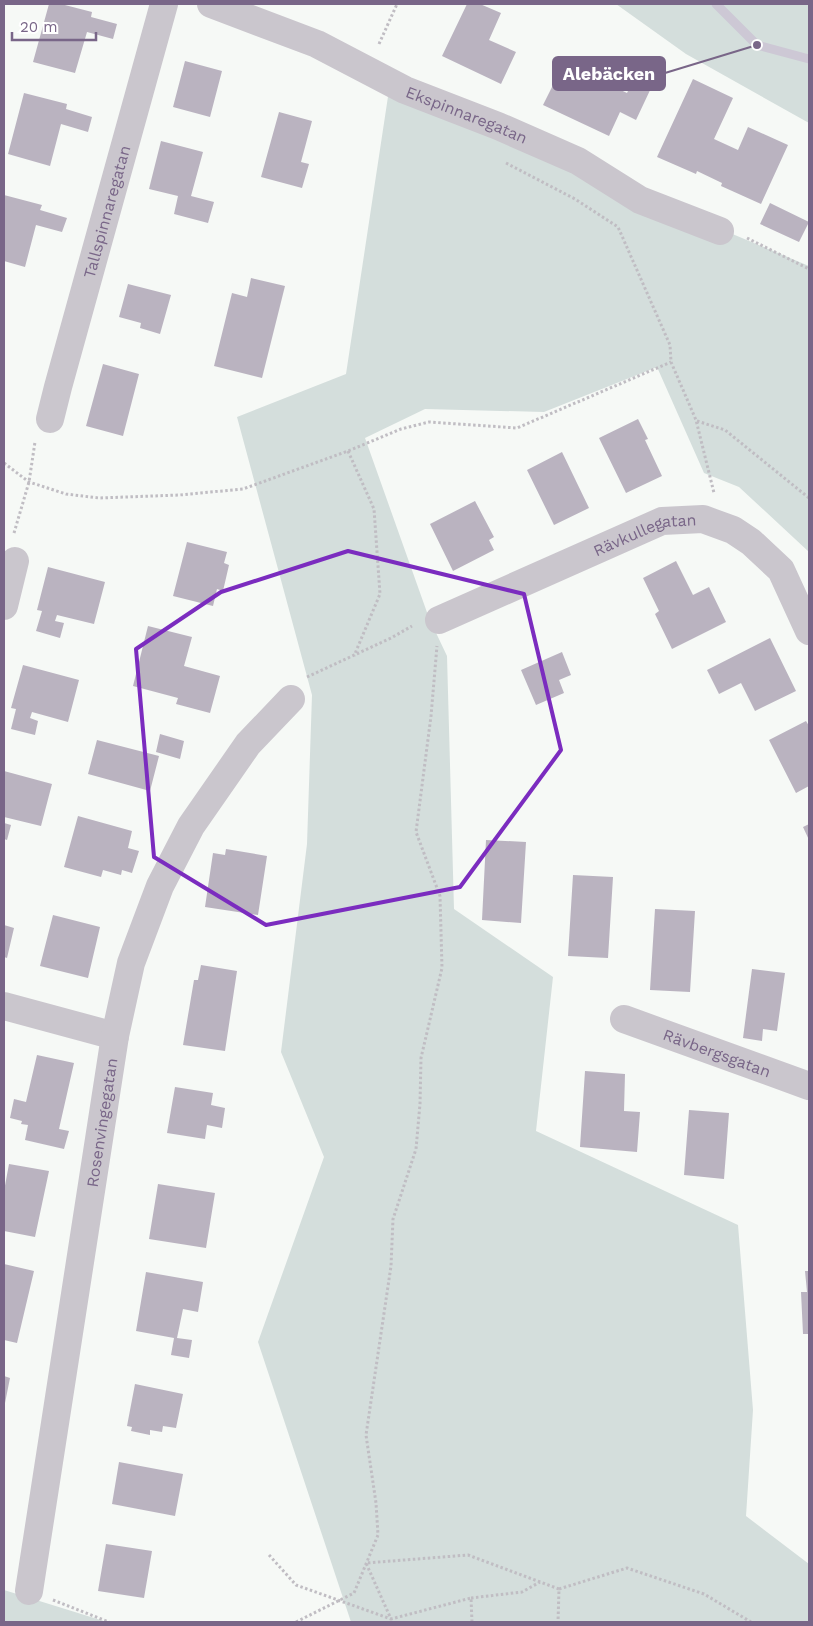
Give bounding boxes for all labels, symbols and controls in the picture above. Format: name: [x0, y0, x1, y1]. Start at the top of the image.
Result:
scale bar: [12, 10, 96, 42]
text: 20 m: [20, 18, 58, 36]
callout: Alebäcken: [553, 57, 665, 90]
text: Alebäcken: [563, 63, 655, 84]
street label: Ekspinnaregatan: [403, 82, 530, 147]
street label: Tallspinnaregatan: [79, 143, 134, 280]
street label: Rävkullegatan: [590, 510, 697, 560]
street label: Rävbergsgatan: [661, 1025, 773, 1081]
street label: Rosenvingegatan: [82, 1057, 121, 1189]

